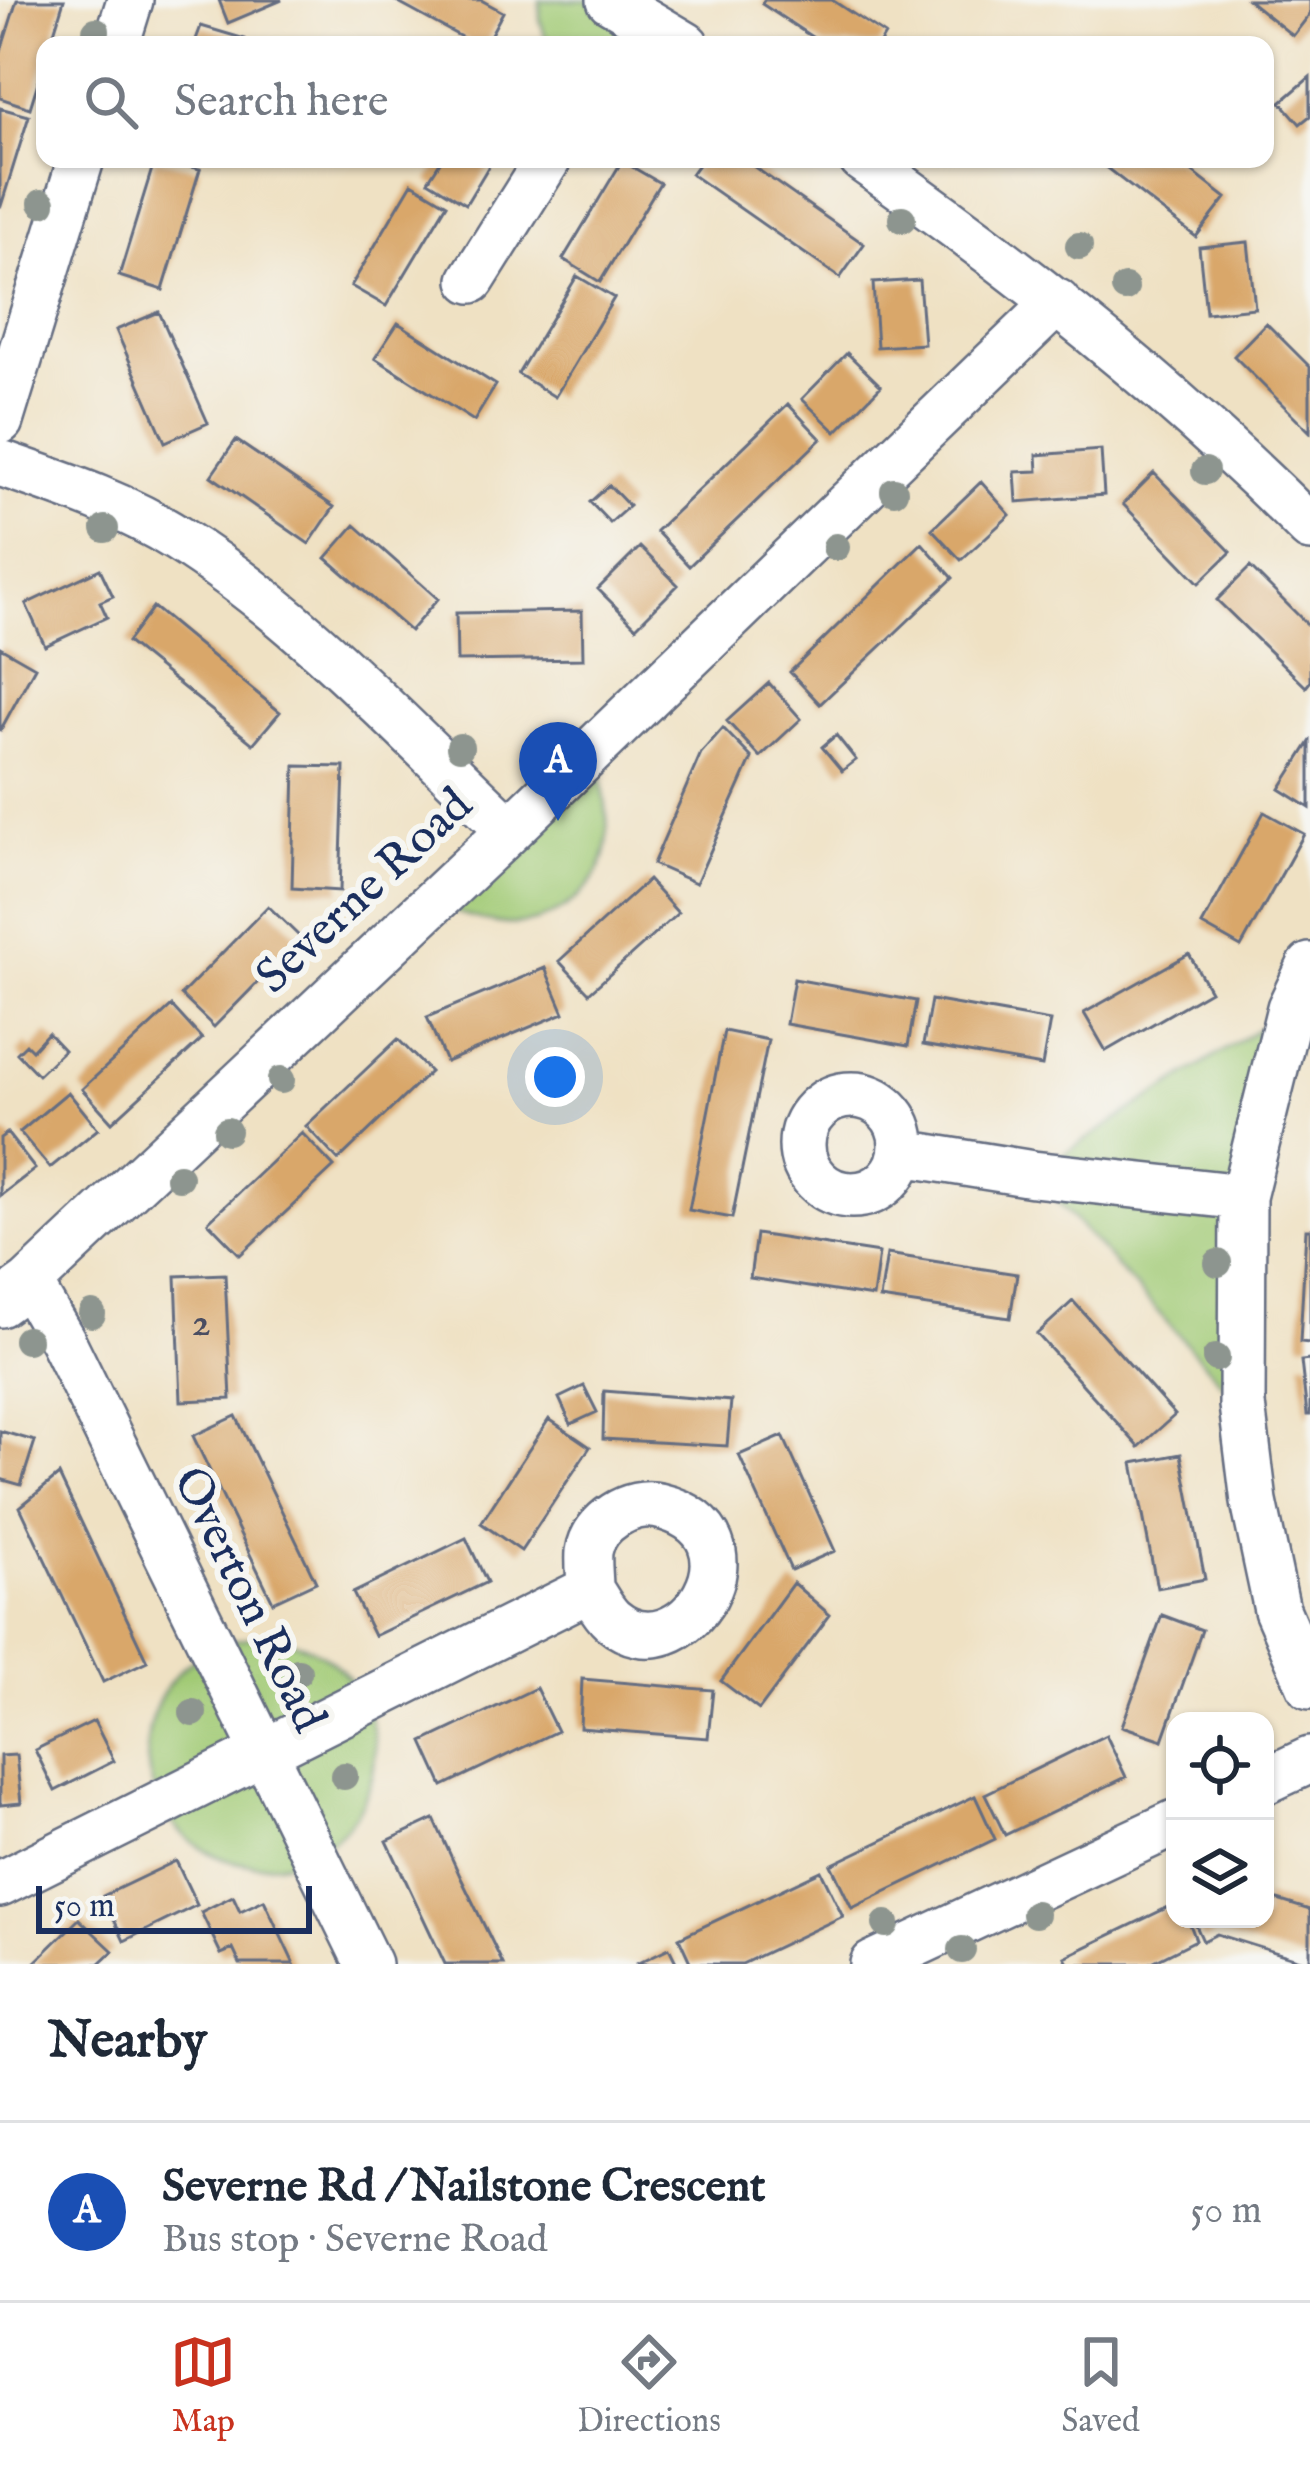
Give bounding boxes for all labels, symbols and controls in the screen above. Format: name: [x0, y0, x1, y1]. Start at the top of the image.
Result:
search box: [36, 36, 1274, 168]
icon: search: [78, 69, 144, 135]
text: Search here: [174, 74, 388, 131]
pin: A: [519, 722, 597, 821]
street label: Severne Road: [244, 776, 486, 1007]
your location: [525, 1047, 585, 1107]
house number: 2: [191, 1297, 211, 1350]
street label: Overton Road: [158, 1458, 338, 1743]
map controls: [1166, 1712, 1274, 1928]
button: locate: [1166, 1712, 1274, 1820]
button: layers: [1166, 1820, 1274, 1928]
scale bar: [36, 1880, 312, 1933]
text: 50 m: [54, 1886, 115, 1928]
text: Nearby: [48, 2010, 207, 2075]
text: Severne Rd / Nailstone Crescent: [162, 2159, 766, 2216]
text: A: [74, 2187, 100, 2236]
text: 50 m: [1190, 2187, 1262, 2236]
text: Bus stop · Severne Road: [162, 2216, 548, 2265]
tab: Map: [170, 2329, 236, 2443]
tab: Directions: [577, 2329, 721, 2443]
tab: Saved: [1062, 2329, 1140, 2443]

